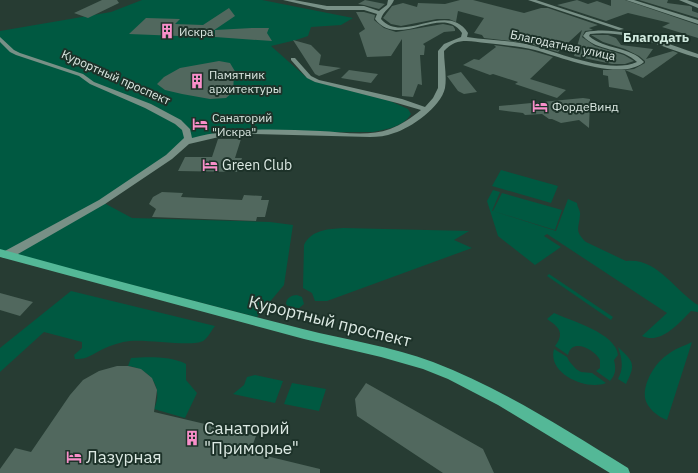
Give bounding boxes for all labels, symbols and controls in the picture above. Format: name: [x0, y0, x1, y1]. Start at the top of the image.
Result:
building icon: Искра: [158, 22, 176, 40]
place label: Искра: [179, 24, 214, 39]
street label: Благодатная улица: [509, 26, 618, 64]
district label: Благодать: [623, 29, 689, 46]
street label: Курортный проспект: [59, 46, 173, 108]
place label: Памятник архитектуры: [209, 67, 281, 96]
building icon: Памятник архитектуры: [188, 72, 206, 90]
hotel icon: ФордеВинд: [531, 97, 549, 115]
place label: ФордеВинд: [552, 99, 619, 114]
place label: Санаторий "Искра": [212, 110, 272, 139]
hotel icon: Санаторий "Искра": [191, 115, 209, 133]
hotel icon: Green Club: [201, 156, 219, 174]
place label: Green Club: [222, 156, 292, 174]
street label: Курортный проспект: [246, 290, 414, 352]
place label: Санаторий "Приморье": [204, 417, 299, 459]
building icon: Санаторий "Приморье": [183, 429, 201, 447]
place label: Лазурная: [86, 446, 162, 468]
hotel icon: Лазурная: [65, 448, 83, 466]

